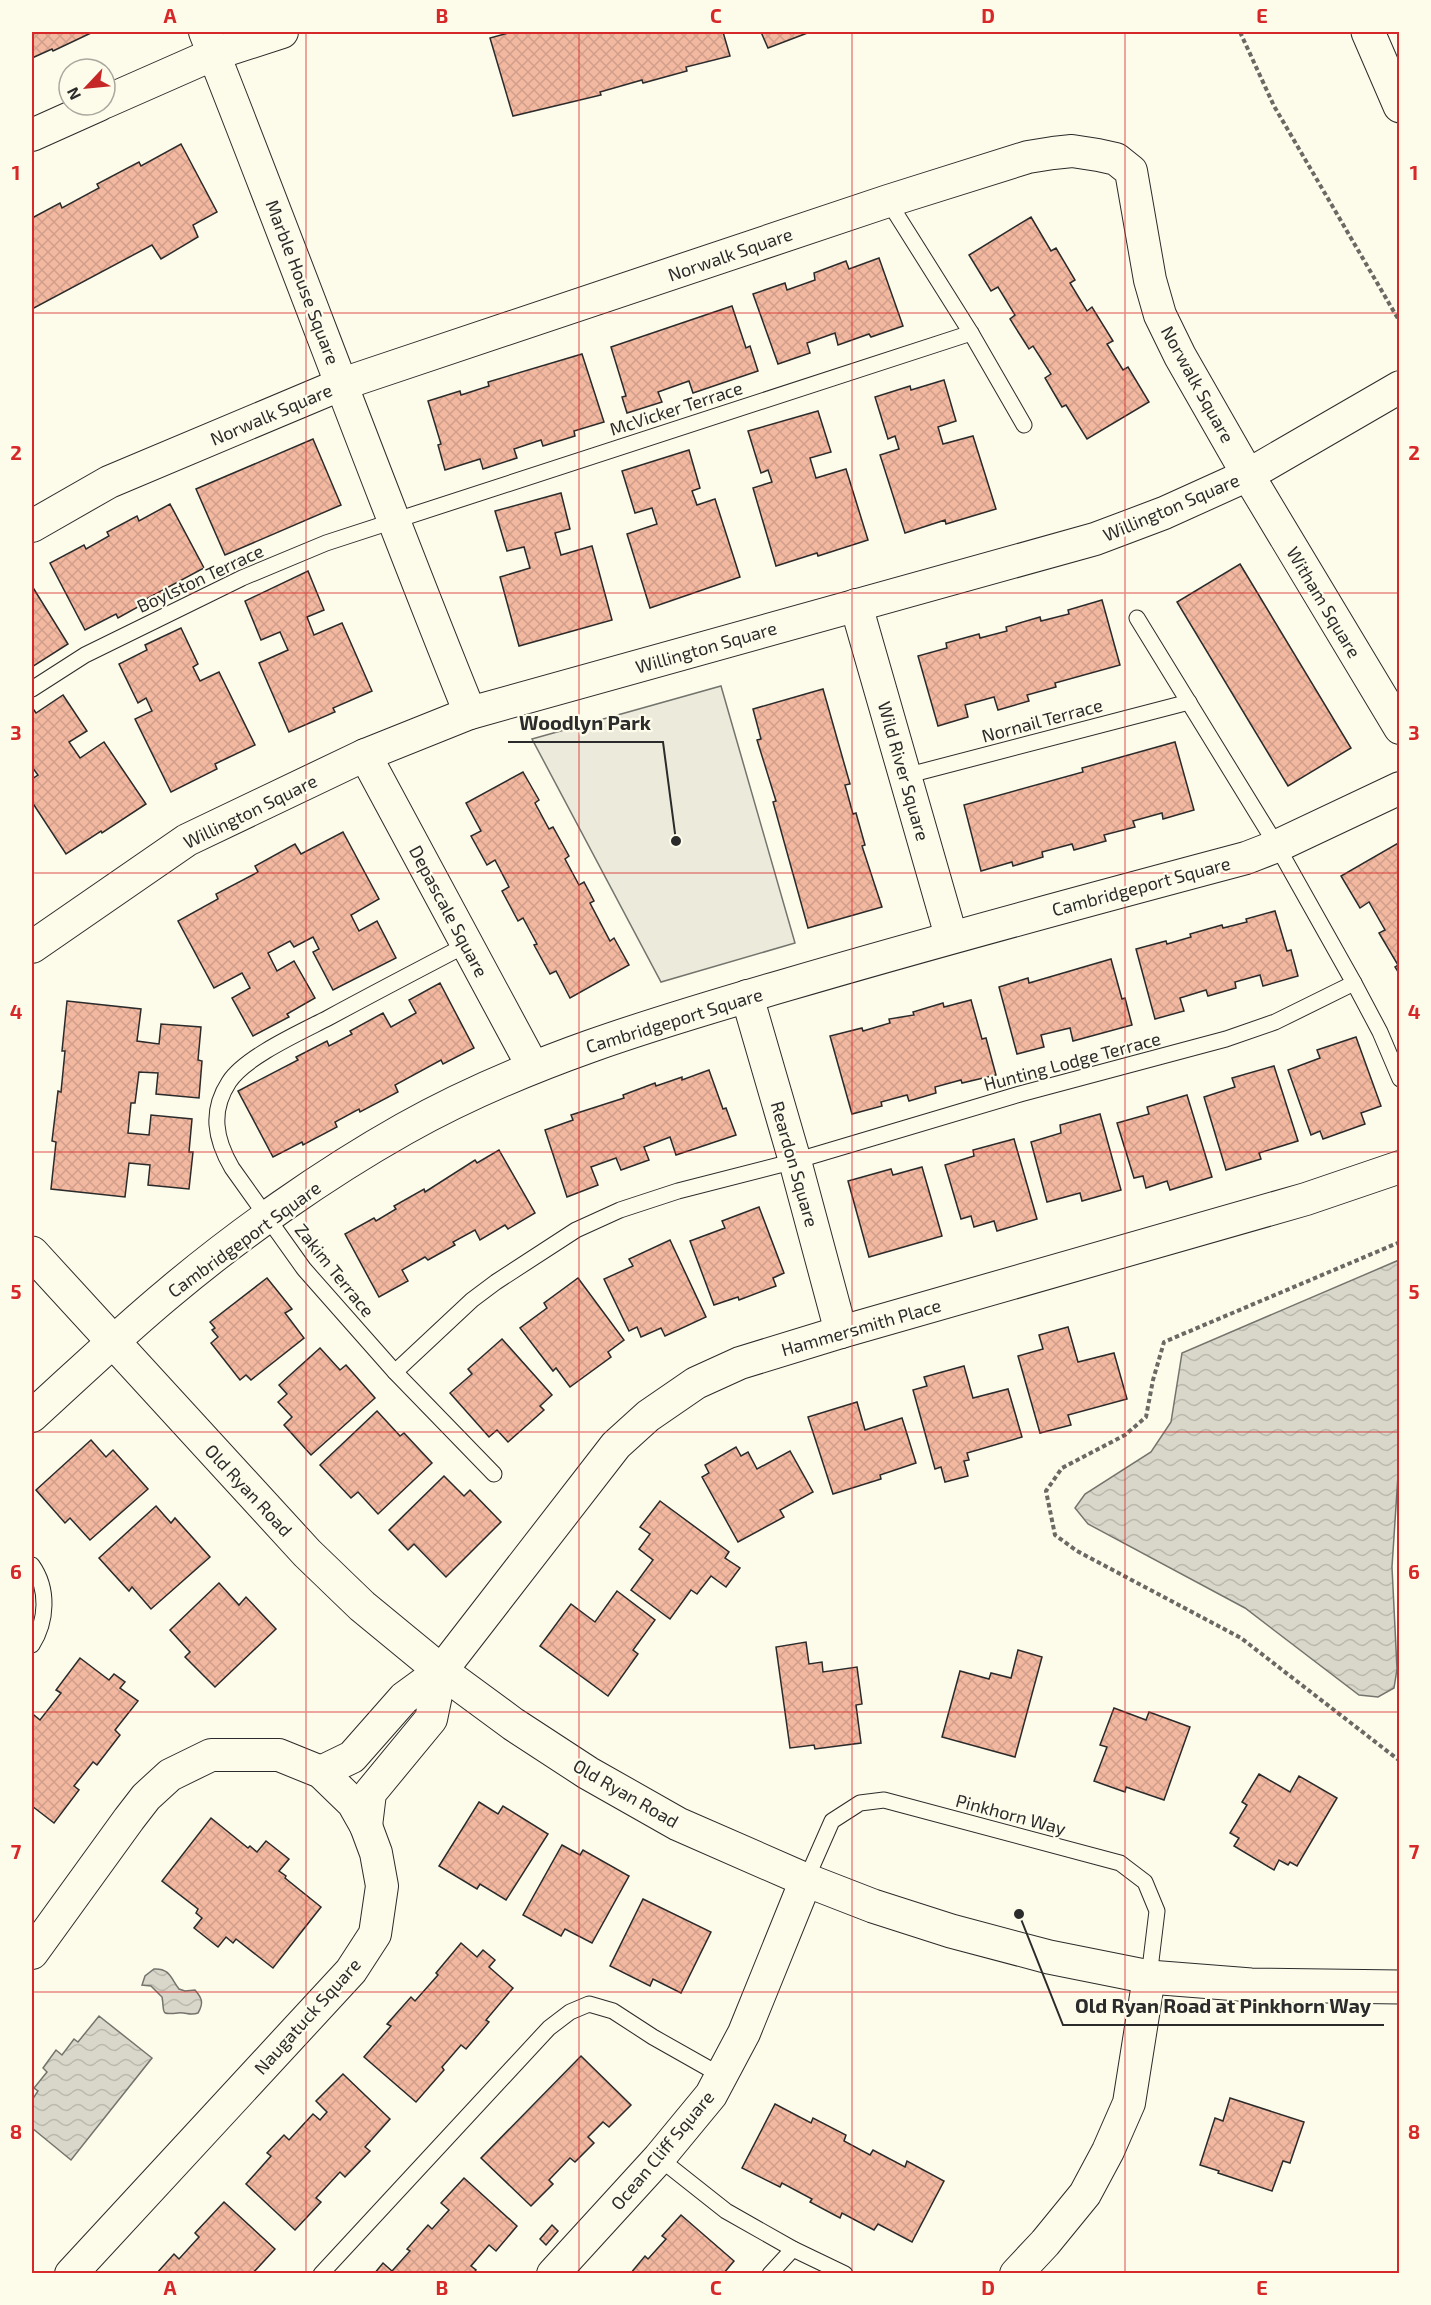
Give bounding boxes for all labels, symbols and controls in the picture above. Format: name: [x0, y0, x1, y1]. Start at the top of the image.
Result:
text: A: [163, 3, 177, 27]
text: B: [436, 3, 448, 27]
text: C: [710, 3, 722, 27]
text: D: [981, 3, 995, 27]
text: E: [1256, 3, 1268, 27]
north arrow: [57, 57, 117, 117]
text: N: [62, 84, 84, 103]
text: 1: [12, 160, 20, 184]
text: 1: [1410, 160, 1418, 184]
street label: Marble House Square: [261, 197, 345, 367]
street label: Norwalk Square: [665, 222, 795, 286]
street label: Norwalk Square: [1157, 322, 1239, 446]
street label: McVicker Terrace: [607, 376, 745, 440]
street label: Norwalk Square: [207, 378, 335, 450]
text: 2: [10, 440, 22, 464]
text: 2: [1408, 440, 1420, 464]
street label: Willington Square: [1100, 468, 1242, 546]
street label: Boylston Terrace: [133, 539, 267, 617]
street label: Witham Square: [1282, 542, 1366, 662]
street label: Willington Square: [633, 616, 779, 678]
street label: Nornail Terrace: [979, 693, 1105, 747]
street label: Wild River Square: [874, 699, 934, 843]
callout: Woodlyn Park: [508, 704, 663, 742]
text: Woodlyn Park: [519, 710, 652, 735]
text: 3: [10, 720, 22, 744]
text: 3: [1408, 720, 1420, 744]
street label: Willington Square: [180, 769, 320, 853]
street label: Depascale Square: [405, 841, 493, 981]
street label: Cambridgeport Square: [1049, 852, 1233, 920]
street label: Cambridgeport Square: [583, 983, 765, 1057]
text: 4: [10, 999, 23, 1023]
text: 4: [1408, 999, 1421, 1023]
street label: Hunting Lodge Terrace: [981, 1027, 1163, 1095]
street label: Reardon Square: [767, 1099, 823, 1229]
street label: Cambridgeport Square: [163, 1176, 325, 1302]
street label: Zakim Terrace: [291, 1219, 379, 1321]
text: 5: [10, 1279, 22, 1303]
text: 5: [1408, 1279, 1420, 1303]
street label: Hammersmith Place: [779, 1294, 943, 1360]
street label: Old Ryan Road: [201, 1439, 297, 1541]
text: 6: [10, 1559, 22, 1583]
text: 6: [1408, 1559, 1420, 1583]
street label: Old Ryan Road: [569, 1754, 683, 1832]
street label: Pinkhorn Way: [954, 1789, 1069, 1839]
text: 7: [11, 1839, 22, 1863]
text: 7: [1409, 1839, 1420, 1863]
street label: Naugatuck Square: [249, 1953, 365, 2079]
callout: Old Ryan Road at Pinkhorn Way: [1063, 1987, 1384, 2025]
text: Old Ryan Road at Pinkhorn Way: [1075, 1993, 1372, 2018]
street label: Ocean Cliff Square: [606, 2086, 718, 2214]
text: 8: [10, 2119, 22, 2143]
text: 8: [1408, 2119, 1420, 2143]
text: A: [163, 2275, 177, 2299]
text: B: [436, 2275, 448, 2299]
text: C: [710, 2275, 722, 2299]
text: D: [981, 2275, 995, 2299]
text: E: [1256, 2275, 1268, 2299]

